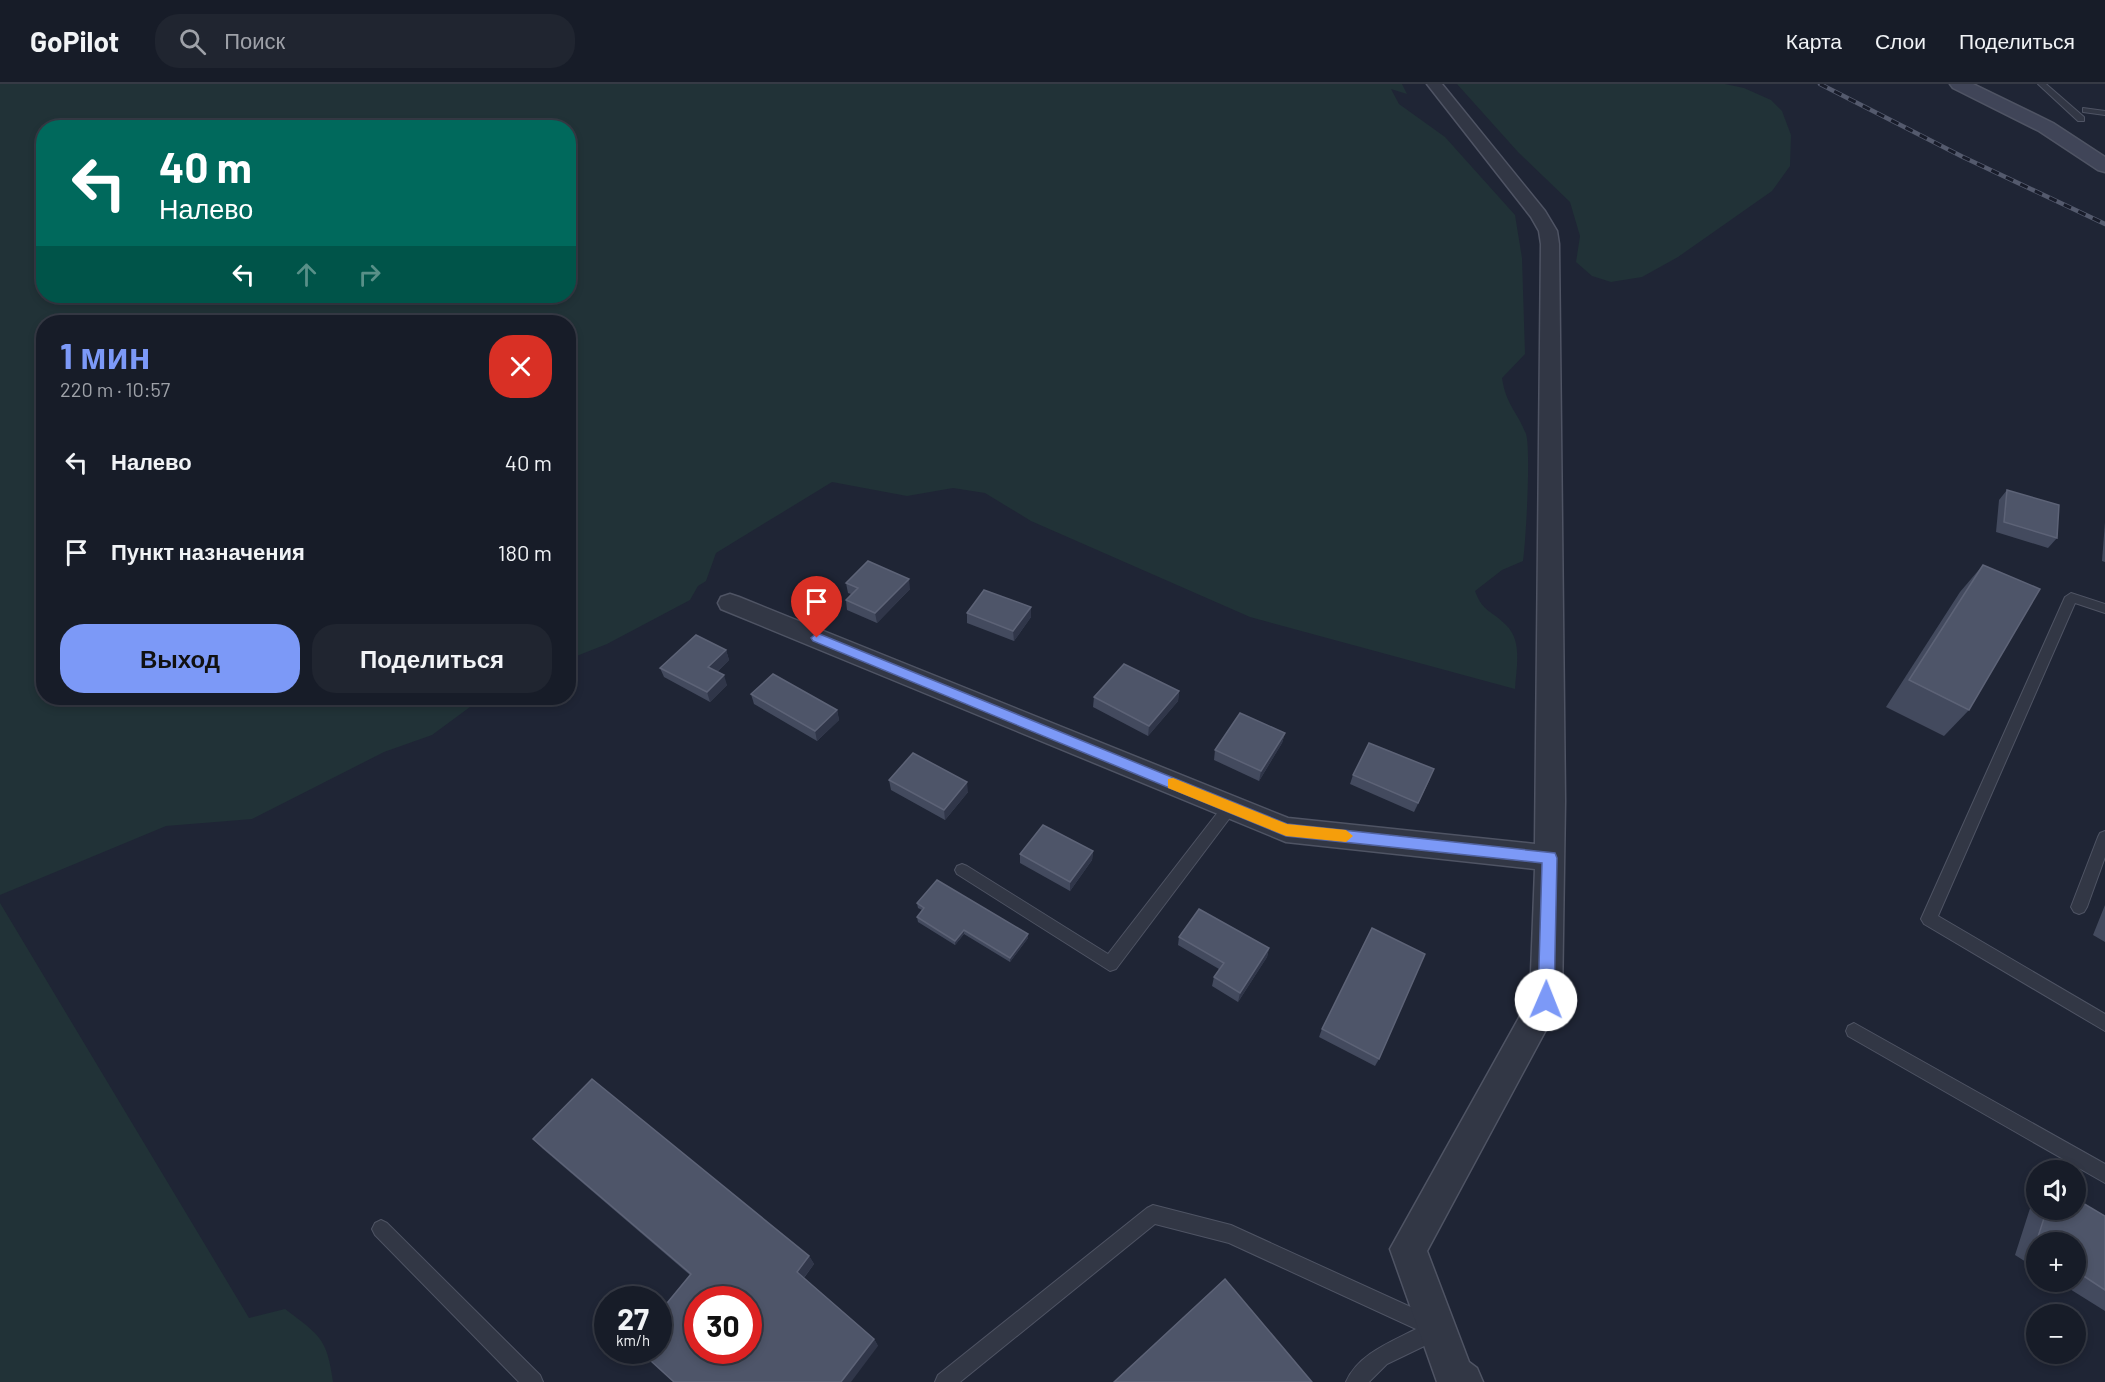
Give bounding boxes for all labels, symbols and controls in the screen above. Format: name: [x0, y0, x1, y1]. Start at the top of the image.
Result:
search box: [155, 14, 575, 68]
text: GoPilot: [30, 24, 119, 58]
icon: search: [176, 25, 209, 58]
text: Поиск: [224, 27, 285, 53]
text: Карта: [1786, 28, 1842, 53]
text: Слои: [1875, 28, 1926, 53]
text: Поделиться: [1959, 28, 2075, 53]
text: 40 m: [159, 141, 252, 191]
icon: left: [60, 144, 138, 222]
text: Налево: [159, 192, 253, 224]
icon: left: [227, 258, 260, 291]
icon: ahead: [290, 258, 323, 291]
icon: right: [353, 258, 386, 291]
text: 1 мин: [60, 333, 150, 376]
button: close: [489, 335, 552, 398]
text: 220 m · 10:57: [60, 377, 170, 401]
icon: left: [60, 446, 93, 479]
text: Налево: [111, 448, 192, 474]
text: 40 m: [505, 449, 552, 475]
icon: arrive: [60, 536, 93, 569]
text: Пункт назначения: [111, 538, 305, 564]
text: 180 m: [498, 539, 552, 565]
pin: [791, 576, 842, 638]
icon: arrive: [800, 585, 833, 618]
button: Выход: [60, 624, 300, 693]
button: Поделиться: [312, 624, 552, 693]
position arrow: [1514, 968, 1578, 1032]
map controls: [2026, 1160, 2086, 1364]
button: sound: [2026, 1160, 2086, 1220]
button: +: [2026, 1232, 2086, 1292]
speed limit sign: 30: [684, 1286, 762, 1364]
text: 27: [617, 1300, 649, 1336]
button: −: [2026, 1304, 2086, 1364]
text: km/h: [616, 1331, 650, 1349]

